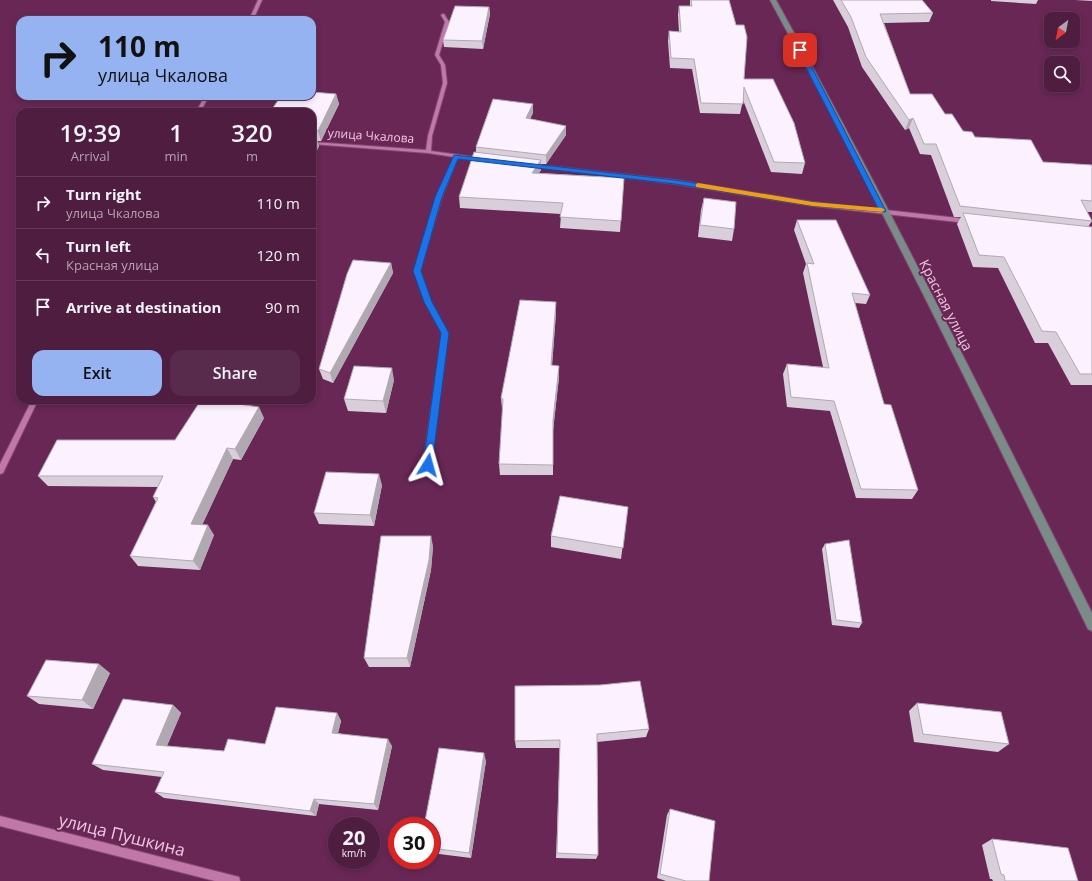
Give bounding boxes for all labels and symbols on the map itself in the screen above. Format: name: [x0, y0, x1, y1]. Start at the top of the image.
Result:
north arrow: [1044, 12, 1080, 48]
pin: [783, 33, 817, 67]
street label: улица Чкалова: [327, 124, 415, 147]
street label: Красная улица: [915, 256, 978, 354]
position arrow: [407, 444, 449, 486]
street label: улица Пушкина: [57, 808, 188, 861]
speed limit sign: 30: [388, 817, 440, 869]

